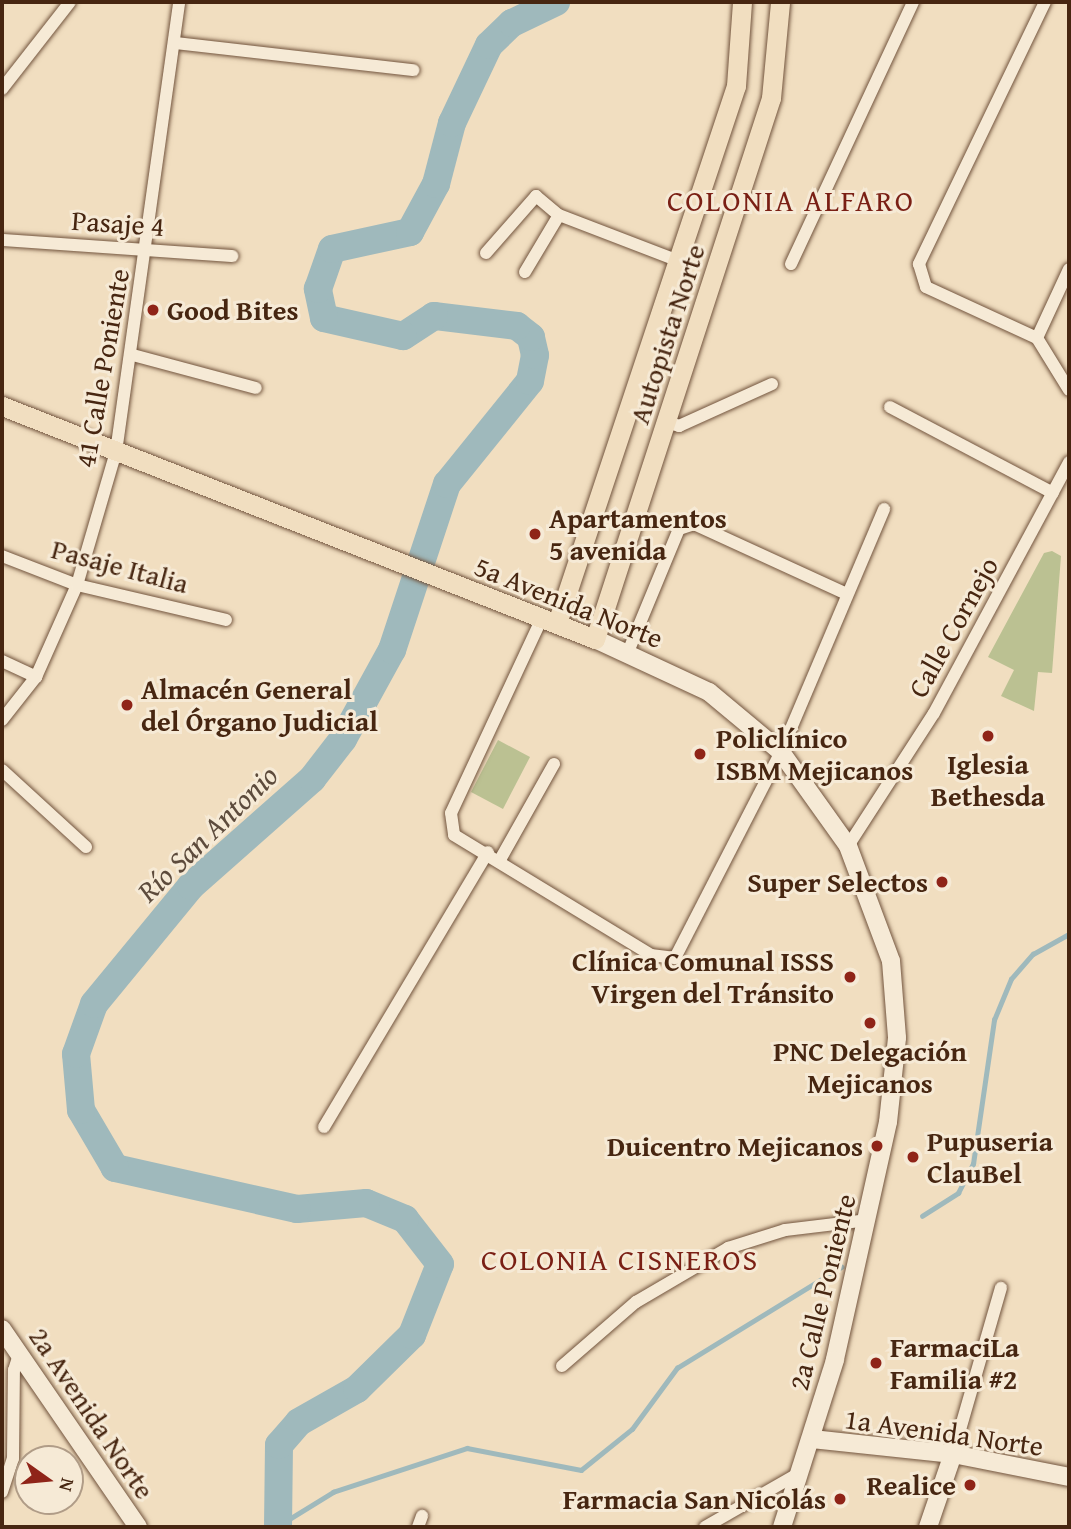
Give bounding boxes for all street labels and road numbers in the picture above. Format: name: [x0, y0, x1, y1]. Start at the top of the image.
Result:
street label: Pasaje 4: [70, 203, 166, 243]
street label: Autopista Norte: [622, 240, 712, 428]
street label: 41 Calle Poniente: [68, 266, 136, 470]
street label: Pasaje Italia: [48, 532, 192, 600]
street label: 5a Avenida Norte: [470, 549, 668, 655]
street label: Calle Cornejo: [901, 551, 1005, 703]
street label: 2a Calle Poniente: [781, 1190, 863, 1394]
street label: 2a Avenida Norte: [22, 1321, 162, 1505]
street label: 1a Avenida Norte: [843, 1401, 1045, 1463]

